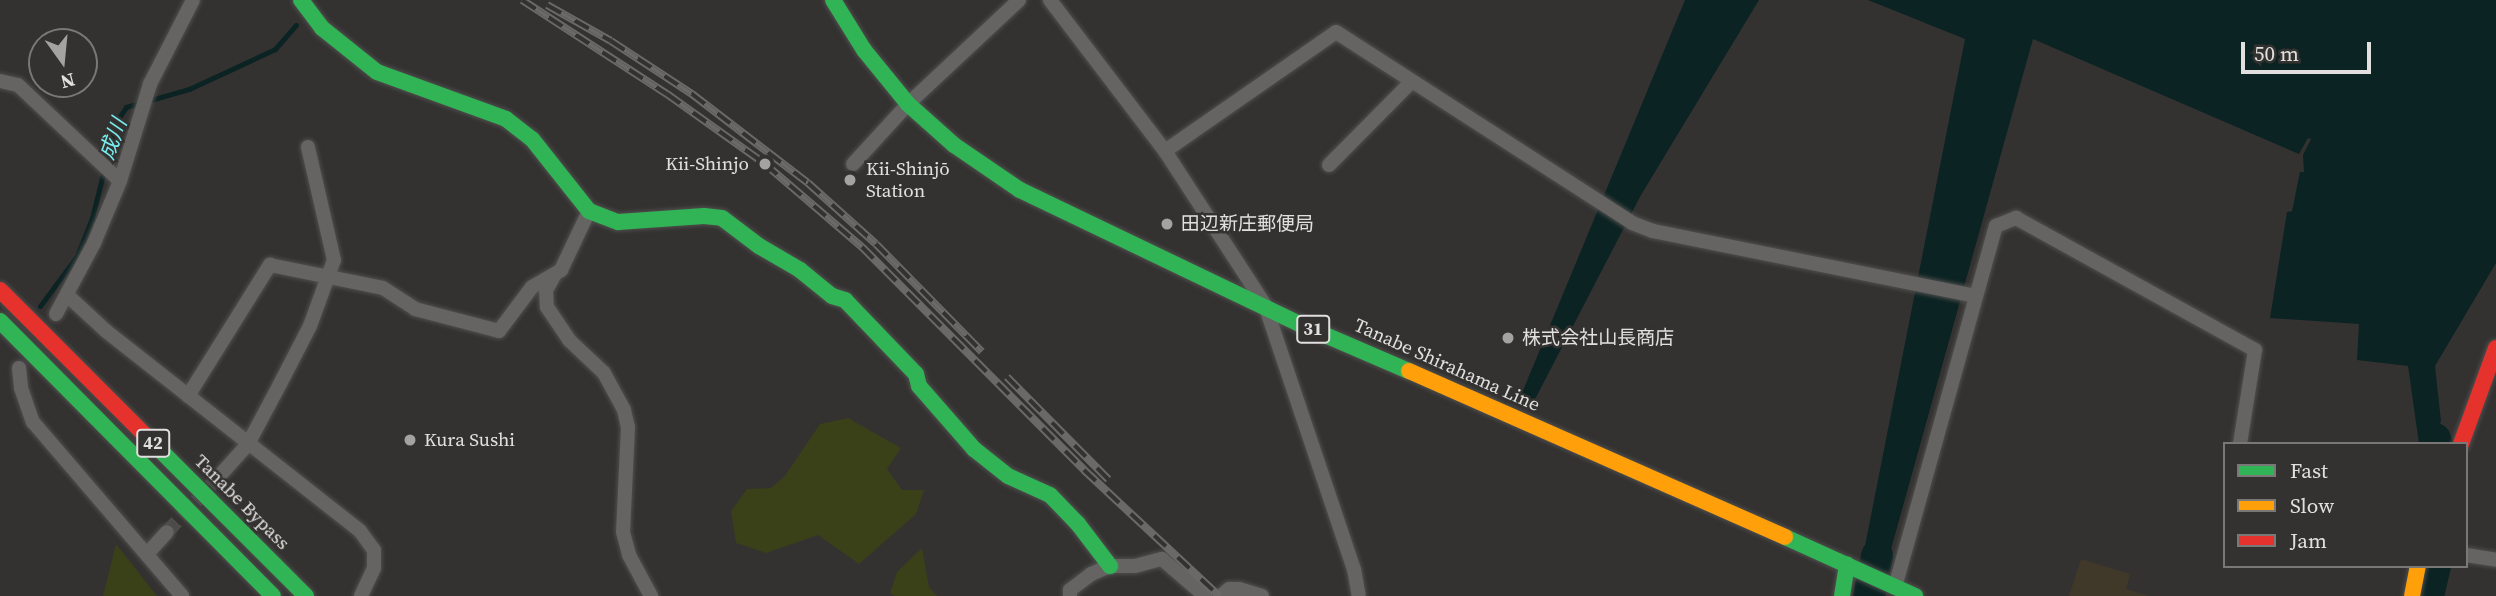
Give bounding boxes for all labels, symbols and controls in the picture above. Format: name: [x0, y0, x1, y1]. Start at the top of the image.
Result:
north arrow: [28, 28, 98, 98]
scale bar: [2244, 28, 2374, 72]
text: 50 m: [2254, 39, 2299, 68]
text: N: [58, 67, 78, 96]
water label: 成川: [94, 115, 132, 163]
place label: Kii-Shinjo: [665, 153, 749, 175]
marker: Kii-Shinjo: [755, 154, 775, 174]
place label: Kii-Shinjō Station: [866, 158, 950, 202]
marker: Kii-Shinjō Station: [840, 170, 860, 190]
place label: 田辺新庄郵便局: [1181, 213, 1314, 235]
marker: 田辺新庄郵便局: [1159, 216, 1175, 232]
road number: 31: [1296, 314, 1330, 344]
street label: Tanabe Shirahama Line: [1351, 314, 1543, 416]
place label: 株式会社山長商店: [1522, 327, 1674, 349]
marker: 株式会社山長商店: [1500, 330, 1516, 346]
road number: 42: [136, 428, 170, 458]
place label: Kura Sushi: [424, 429, 515, 451]
marker: Kura Sushi: [402, 432, 418, 448]
legend: [2223, 442, 2468, 568]
street label: Tanabe Bypass: [190, 450, 294, 554]
text: Fast: [2290, 456, 2328, 485]
text: Slow: [2290, 491, 2334, 520]
text: Jam: [2290, 526, 2327, 555]

